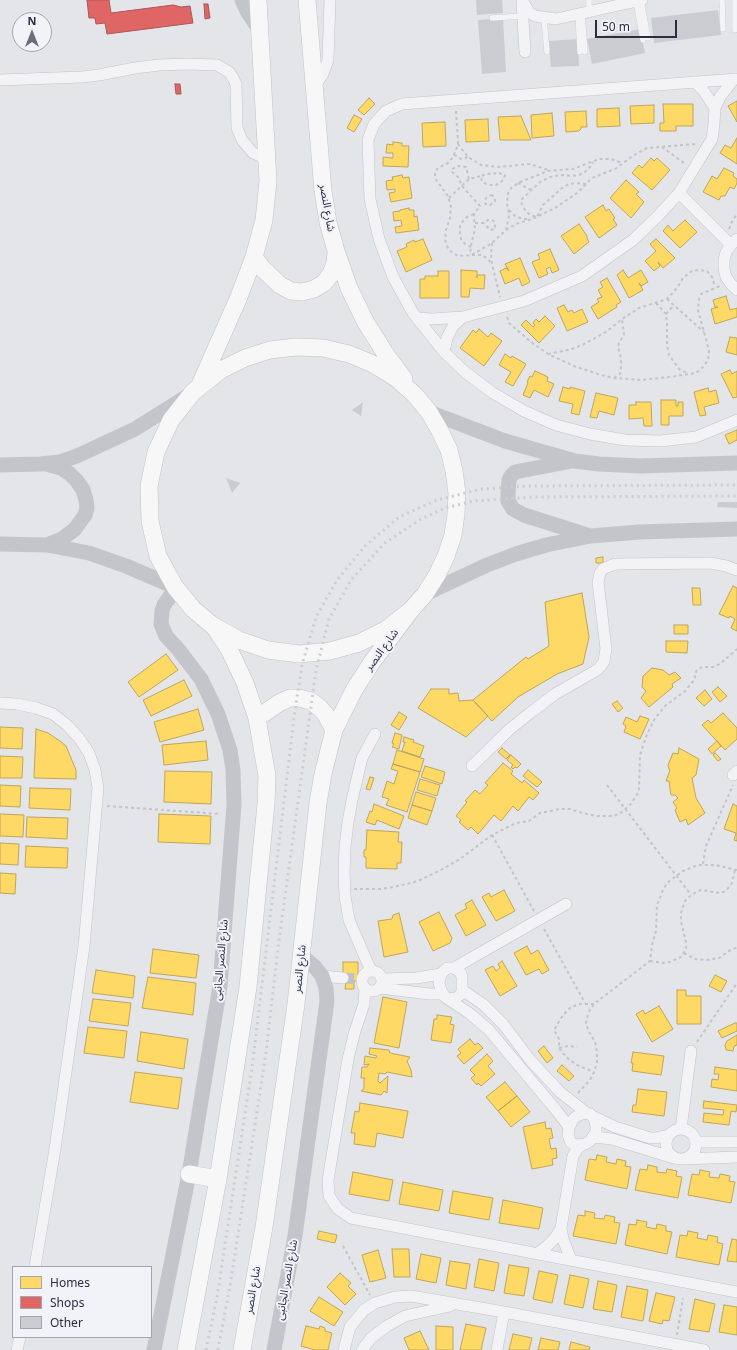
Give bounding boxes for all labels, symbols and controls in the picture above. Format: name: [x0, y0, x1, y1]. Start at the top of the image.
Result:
north arrow: [12, 12, 52, 52]
scale bar: [597, 12, 679, 38]
text: N: [28, 13, 36, 28]
text: 50 m: [602, 18, 630, 35]
street label: شارع النصر: [316, 183, 338, 233]
street label: شارع النصر: [362, 627, 402, 673]
street label: شارع النصر الجانبى: [211, 919, 231, 1001]
street label: شارع النصر: [291, 944, 309, 994]
street label: شارع النصر الجانبى: [273, 1239, 301, 1321]
street label: شارع النصر: [242, 1265, 264, 1315]
legend: [12, 1266, 152, 1338]
text: Homes: [50, 1274, 90, 1291]
text: Shops: [50, 1294, 84, 1311]
text: Other: [50, 1314, 83, 1331]

